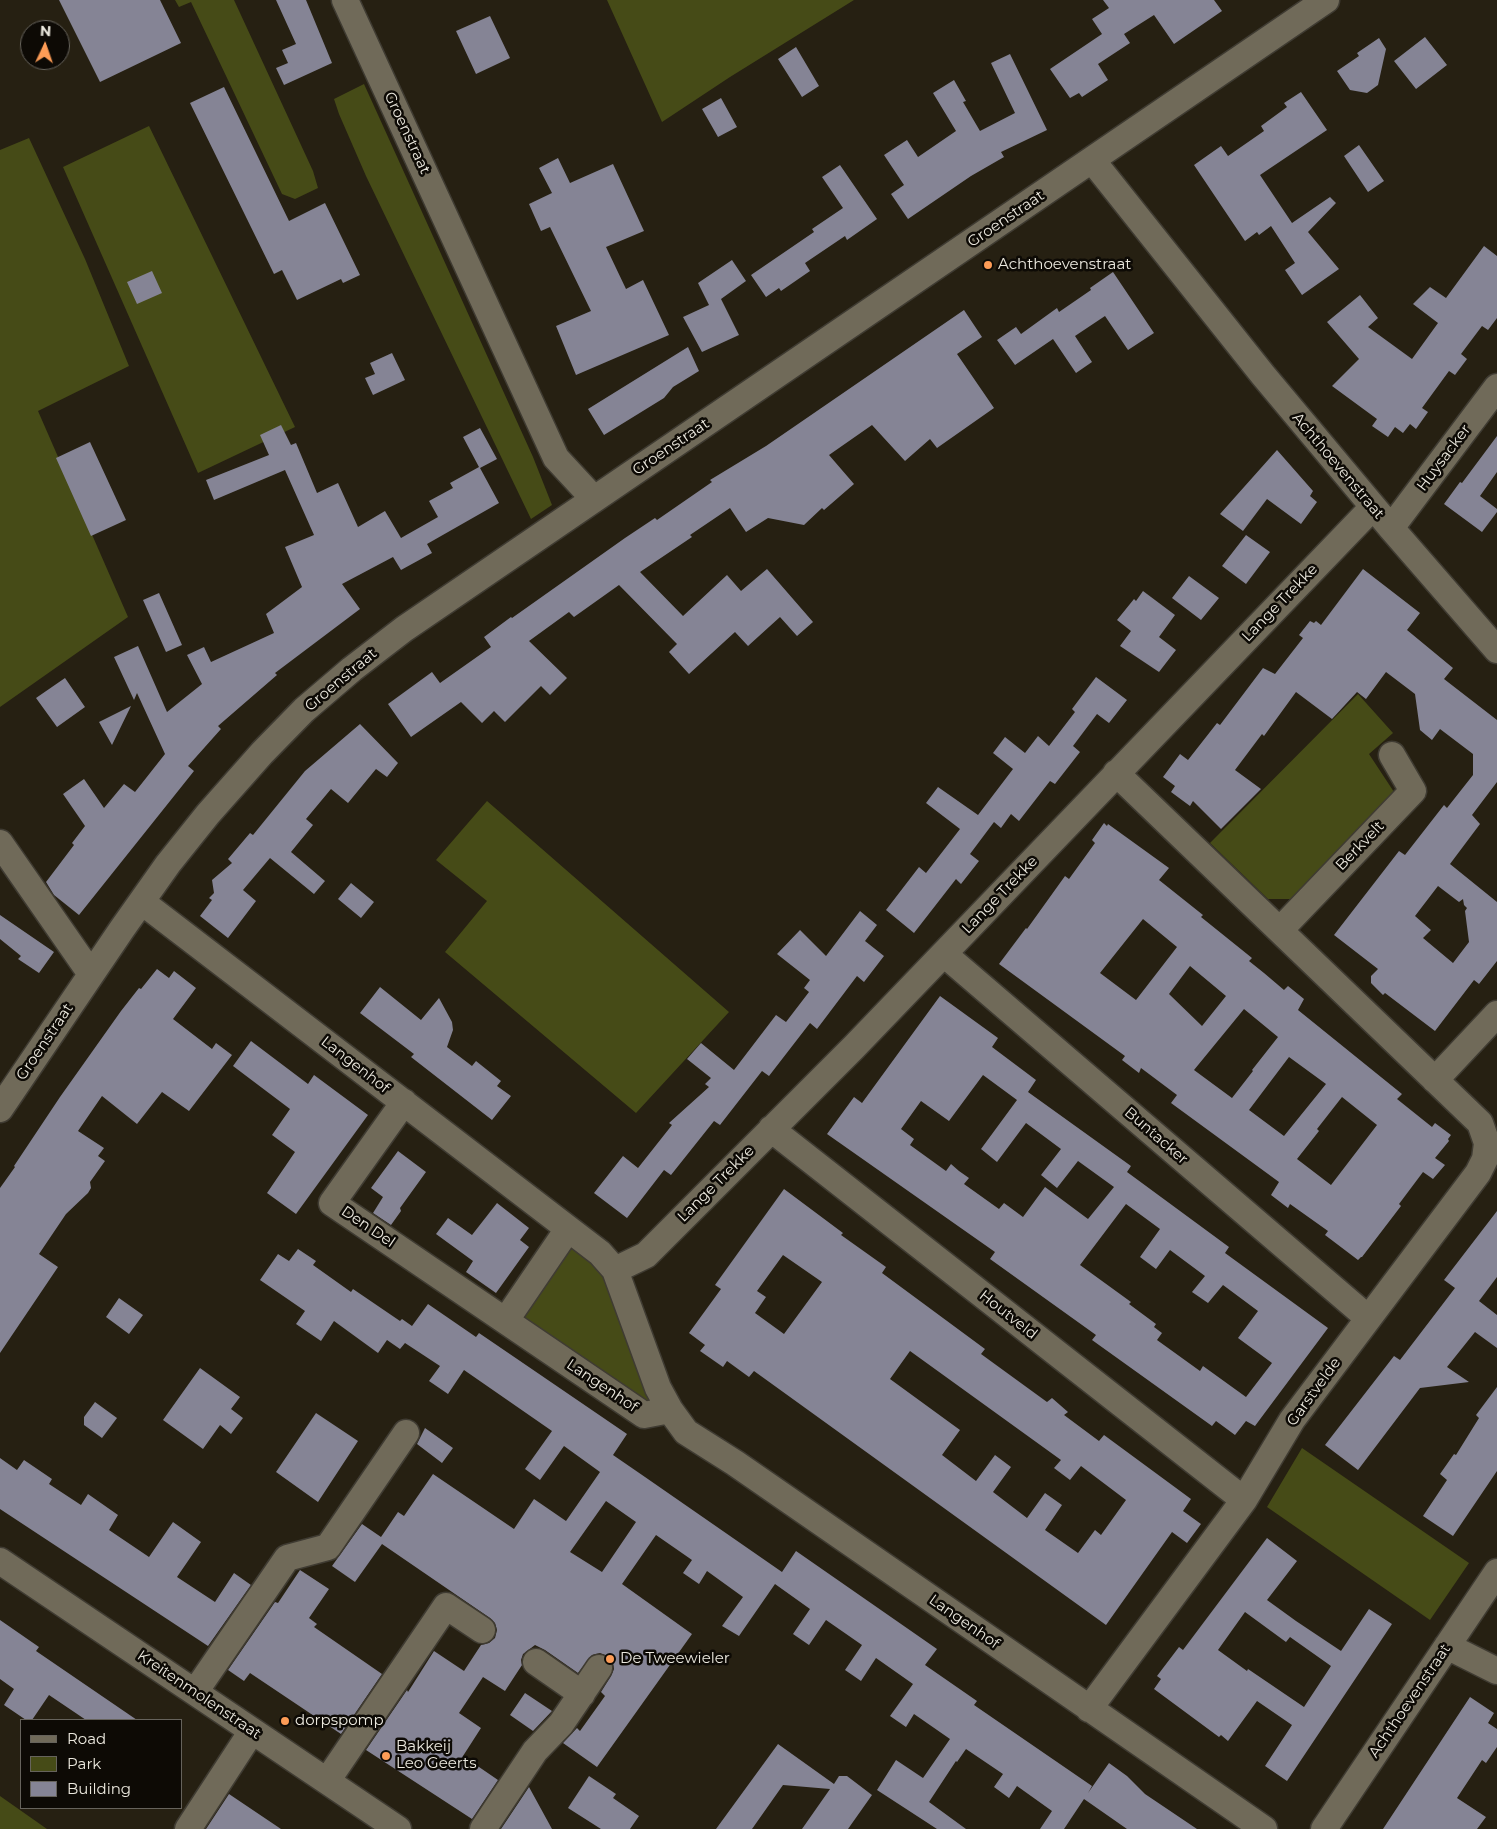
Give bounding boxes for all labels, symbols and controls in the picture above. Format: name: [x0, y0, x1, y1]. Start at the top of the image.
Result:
north arrow: [20, 20, 70, 70]
text: N: [40, 22, 52, 40]
street label: Groenstraat: [380, 89, 434, 177]
street label: Groenstraat: [964, 187, 1048, 251]
place label: Achthoevenstraat: [998, 256, 1131, 274]
marker: Achthoevenstraat: [982, 259, 994, 271]
street label: Achthoevenstraat: [1288, 409, 1388, 523]
street label: Groenstraat: [629, 415, 713, 479]
street label: Huysacker: [1413, 421, 1475, 495]
street label: Lange Trekke: [1238, 560, 1322, 646]
street label: Groenstraat: [301, 645, 381, 715]
street label: Berkvelt: [1332, 818, 1388, 874]
street label: Lange Trekke: [958, 852, 1042, 938]
street label: Groenstraat: [13, 1000, 77, 1084]
street label: Langenhof: [317, 1033, 393, 1097]
street label: Buntacker: [1121, 1104, 1191, 1168]
street label: Lange Trekke: [674, 1142, 758, 1226]
street label: Den Del: [338, 1202, 398, 1252]
street label: Houtveld: [975, 1287, 1041, 1343]
street label: Garstvelde: [1283, 1354, 1345, 1430]
street label: Langenhof: [563, 1356, 641, 1416]
street label: Langenhof: [925, 1591, 1003, 1653]
street label: Achthoevenstraat: [1365, 1641, 1455, 1761]
street label: Kreitenmolenstraat: [134, 1647, 264, 1743]
place label: De Tweewieler: [620, 1650, 730, 1668]
marker: De Tweewieler: [604, 1653, 616, 1665]
place label: dorpspomp: [295, 1712, 384, 1730]
marker: dorpspomp: [279, 1715, 291, 1727]
legend: [20, 1719, 182, 1809]
text: Road: [67, 1729, 106, 1748]
place label: Bakkeij Leo Geerts: [396, 1738, 476, 1773]
marker: Bakkeij Leo Geerts: [380, 1750, 392, 1762]
text: Park: [67, 1754, 101, 1773]
text: Building: [67, 1779, 131, 1798]

